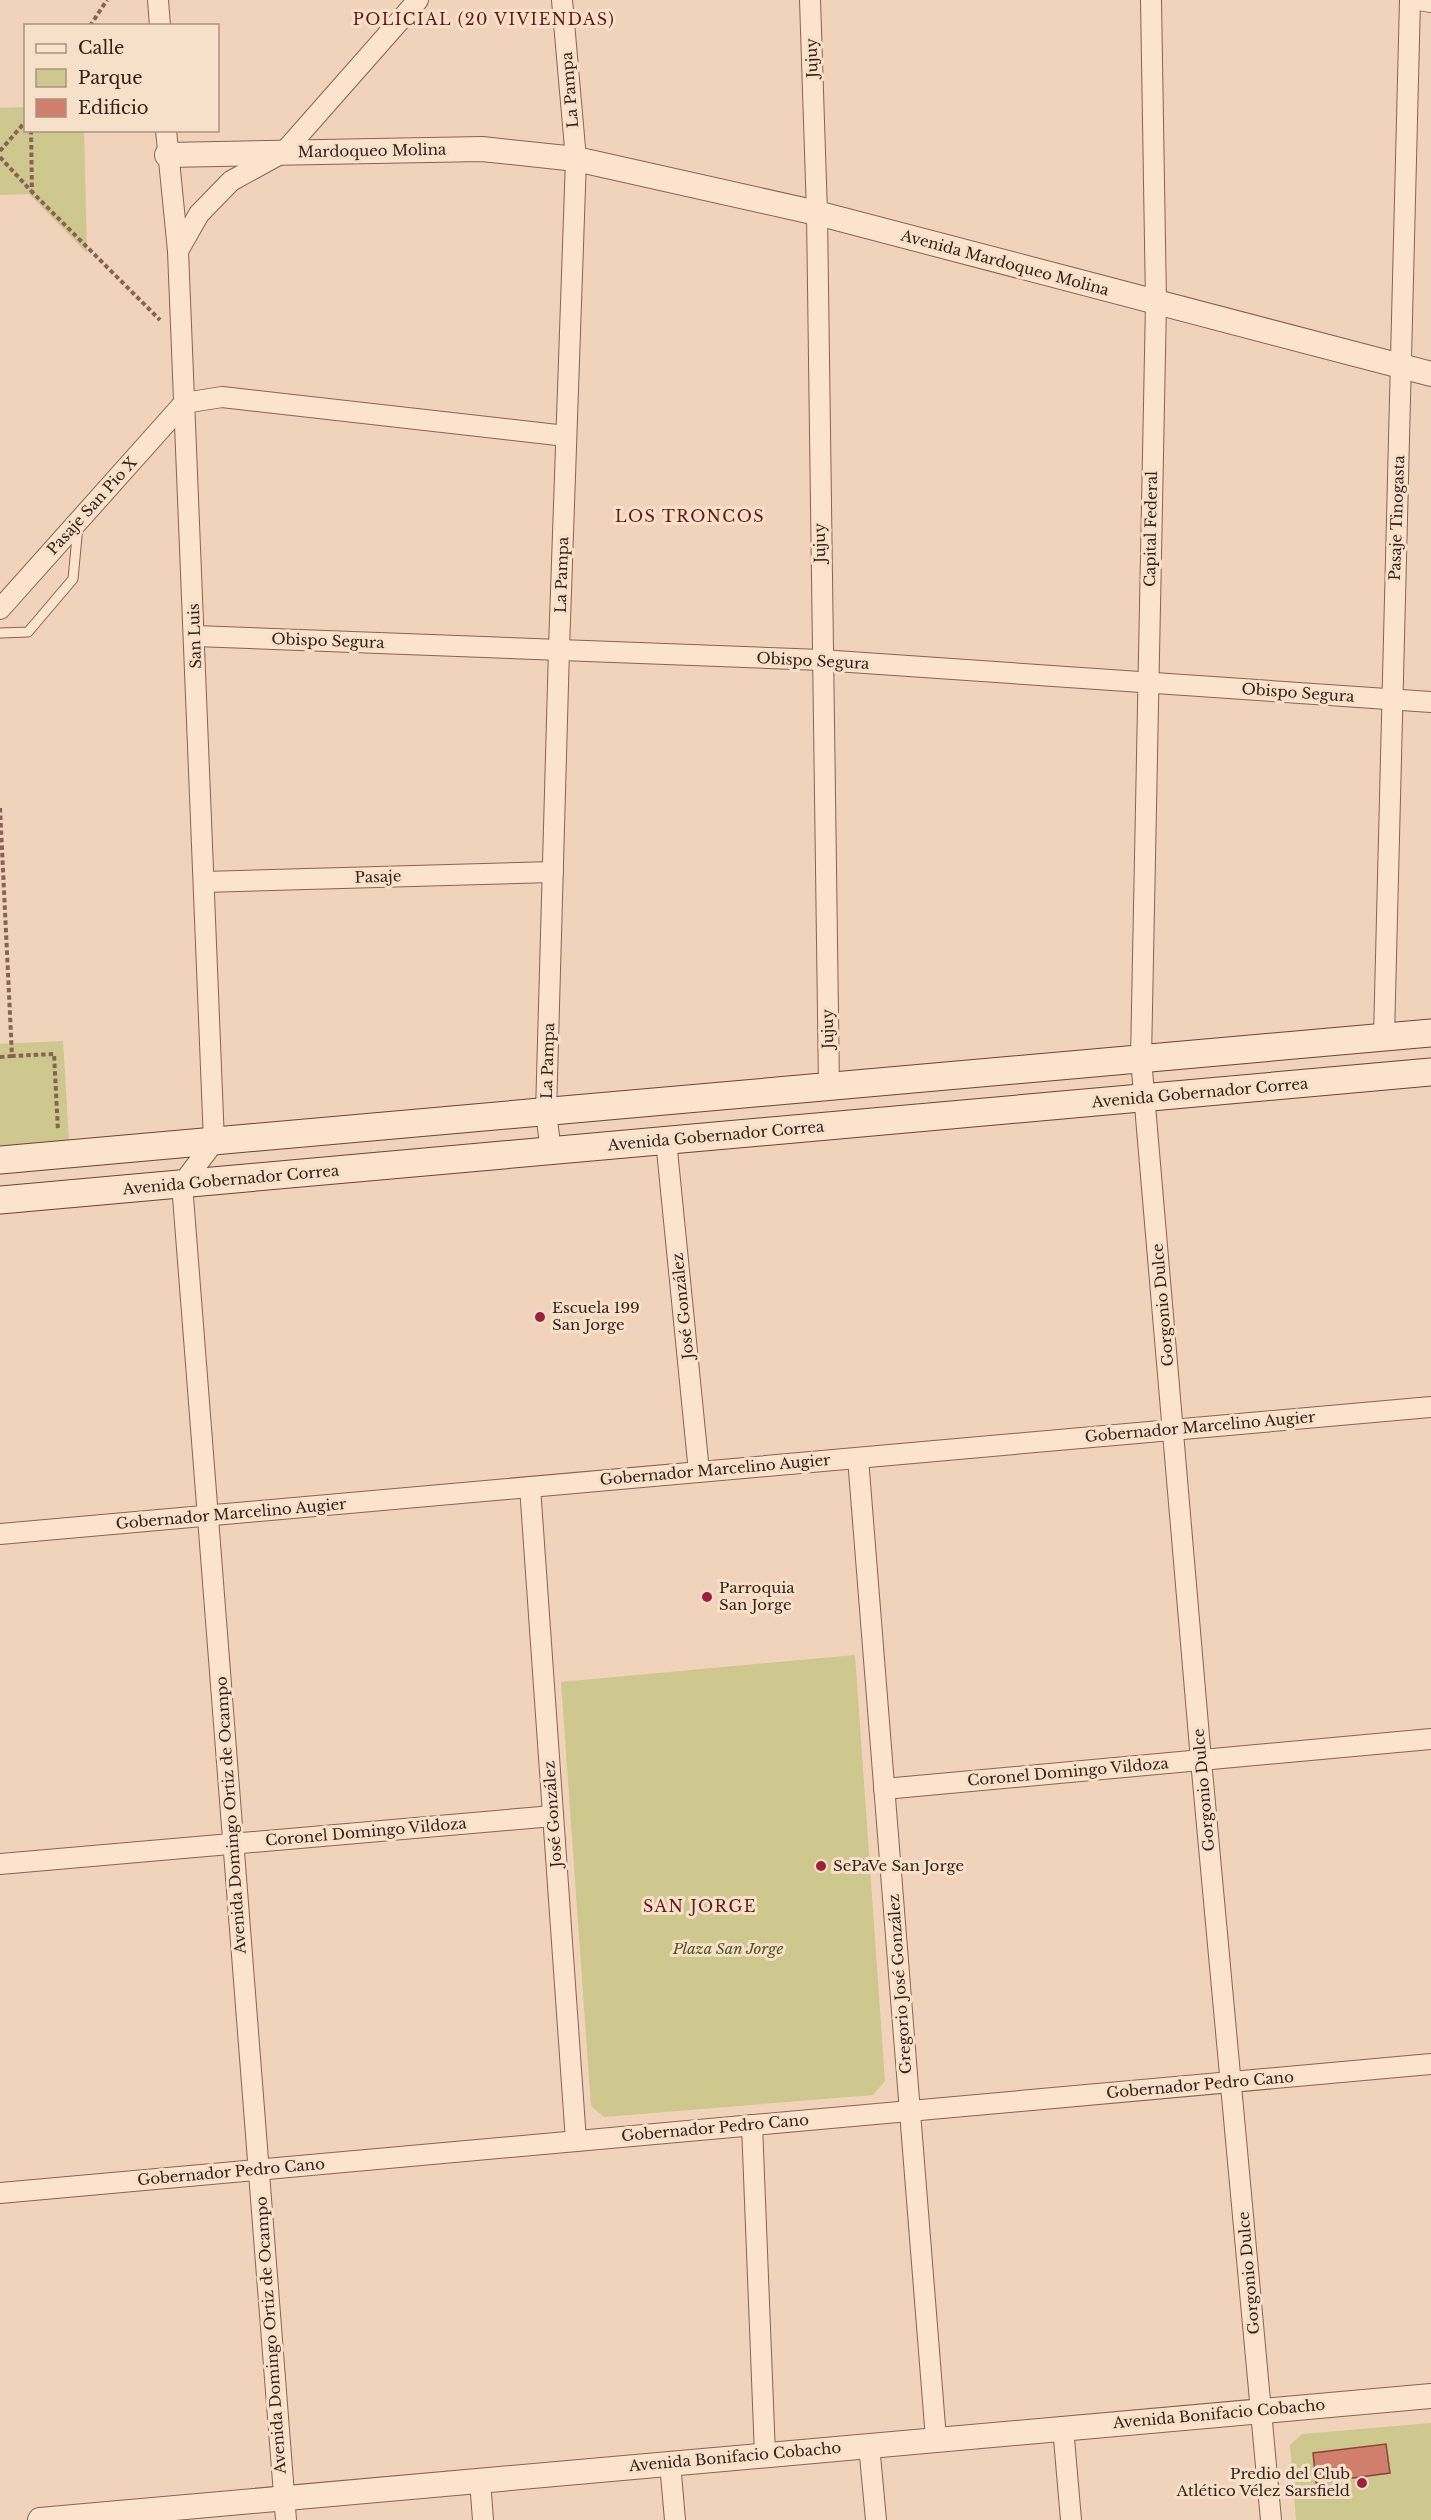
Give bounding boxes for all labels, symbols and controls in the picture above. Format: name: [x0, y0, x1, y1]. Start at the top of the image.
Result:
district label: POLICIAL (20 VIVIENDAS): [353, 9, 615, 29]
legend: [24, 24, 219, 132]
text: Calle: [78, 37, 124, 59]
street label: Jujuy: [801, 37, 822, 80]
street label: La Pampa: [557, 50, 582, 129]
text: Parque: [78, 67, 143, 89]
text: Edificio: [78, 97, 149, 119]
street label: Mardoqueo Molina: [298, 140, 447, 161]
street label: Avenida Mardoqueo Molina: [898, 225, 1112, 300]
street label: Pasaje San Pio X: [43, 452, 141, 559]
street label: Pasaje Tinogasta: [1385, 454, 1408, 581]
street label: Capital Federal: [1140, 471, 1161, 587]
district label: LOS TRONCOS: [615, 506, 765, 526]
street label: Jujuy: [810, 523, 829, 565]
street label: La Pampa: [551, 536, 572, 613]
street label: San Luis: [184, 603, 205, 669]
street label: Obispo Segura: [271, 629, 385, 652]
street label: Obispo Segura: [756, 648, 871, 673]
street label: Obispo Segura: [1241, 679, 1356, 706]
street label: Pasaje: [354, 866, 402, 887]
street label: Jujuy: [818, 1009, 837, 1051]
street label: La Pampa: [537, 1022, 558, 1099]
street label: Avenida Gobernador Correa: [1090, 1074, 1310, 1112]
street label: Avenida Gobernador Correa: [606, 1117, 826, 1155]
street label: Avenida Gobernador Correa: [121, 1161, 341, 1199]
street label: Gorgonio Dulce: [1148, 1243, 1177, 1367]
street label: José González: [667, 1252, 698, 1362]
place label: Escuela 199 San Jorge: [552, 1298, 640, 1334]
marker: Escuela 199 San Jorge: [533, 1310, 547, 1324]
street label: Gobernador Marcelino Augier: [1084, 1407, 1317, 1446]
street label: Gobernador Marcelino Augier: [599, 1450, 832, 1489]
street label: Gobernador Marcelino Augier: [115, 1494, 348, 1533]
place label: Parroquia San Jorge: [719, 1578, 795, 1614]
marker: Parroquia San Jorge: [700, 1590, 714, 1604]
street label: Avenida Domingo Ortiz de Ocampo: [211, 1675, 250, 1955]
street label: Gorgonio Dulce: [1189, 1728, 1218, 1852]
street label: Coronel Domingo Vildoza: [967, 1753, 1170, 1790]
street label: José González: [539, 1760, 566, 1870]
street label: Coronel Domingo Vildoza: [265, 1813, 468, 1850]
place label: SePaVe San Jorge: [833, 1856, 964, 1875]
marker: SePaVe San Jorge: [814, 1859, 828, 1873]
street label: Gregorio José González: [884, 1893, 915, 2075]
district label: SAN JORGE: [643, 1896, 757, 1916]
park label: Plaza San Jorge: [672, 1939, 783, 1958]
street label: Gobernador Pedro Cano: [1105, 2067, 1295, 2102]
street label: Gobernador Pedro Cano: [620, 2110, 810, 2145]
street label: Gobernador Pedro Cano: [136, 2154, 326, 2189]
street label: Avenida Domingo Ortiz de Ocampo: [251, 2195, 290, 2475]
street label: Gorgonio Dulce: [1234, 2211, 1263, 2335]
street label: Avenida Bonifacio Cobacho: [1111, 2395, 1326, 2432]
street label: Avenida Bonifacio Cobacho: [627, 2438, 842, 2475]
place label: Predio del Club Atlético Vélez Sarsfield: [1176, 2464, 1350, 2500]
marker: Predio del Club Atlético Vélez Sarsfield: [1355, 2476, 1369, 2490]

